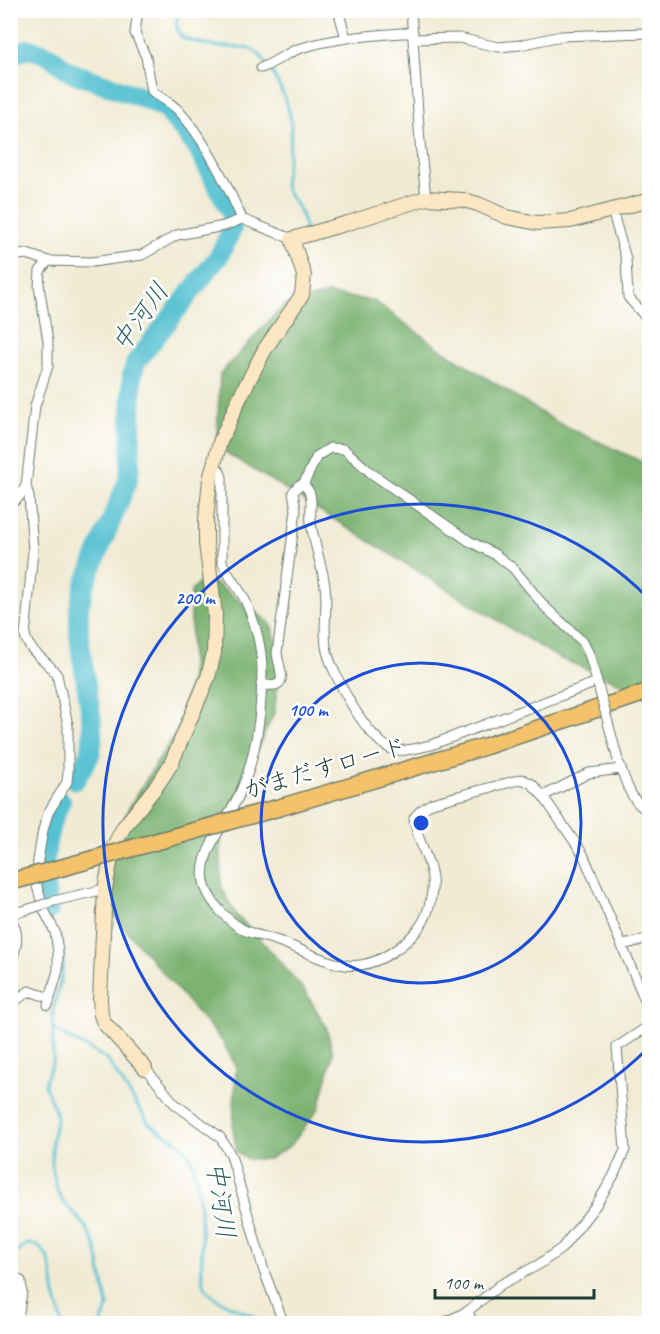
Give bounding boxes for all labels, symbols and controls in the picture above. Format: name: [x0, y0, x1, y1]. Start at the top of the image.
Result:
water label: 中河川: [104, 276, 176, 358]
text: 200 m: [176, 587, 216, 609]
text: 100 m: [289, 699, 329, 721]
street label: がまだすロード: [240, 730, 410, 806]
centre of rings: [411, 813, 431, 833]
water label: 中河川: [199, 1159, 243, 1241]
scale bar: [435, 1262, 594, 1300]
text: 100 m: [444, 1272, 485, 1294]

